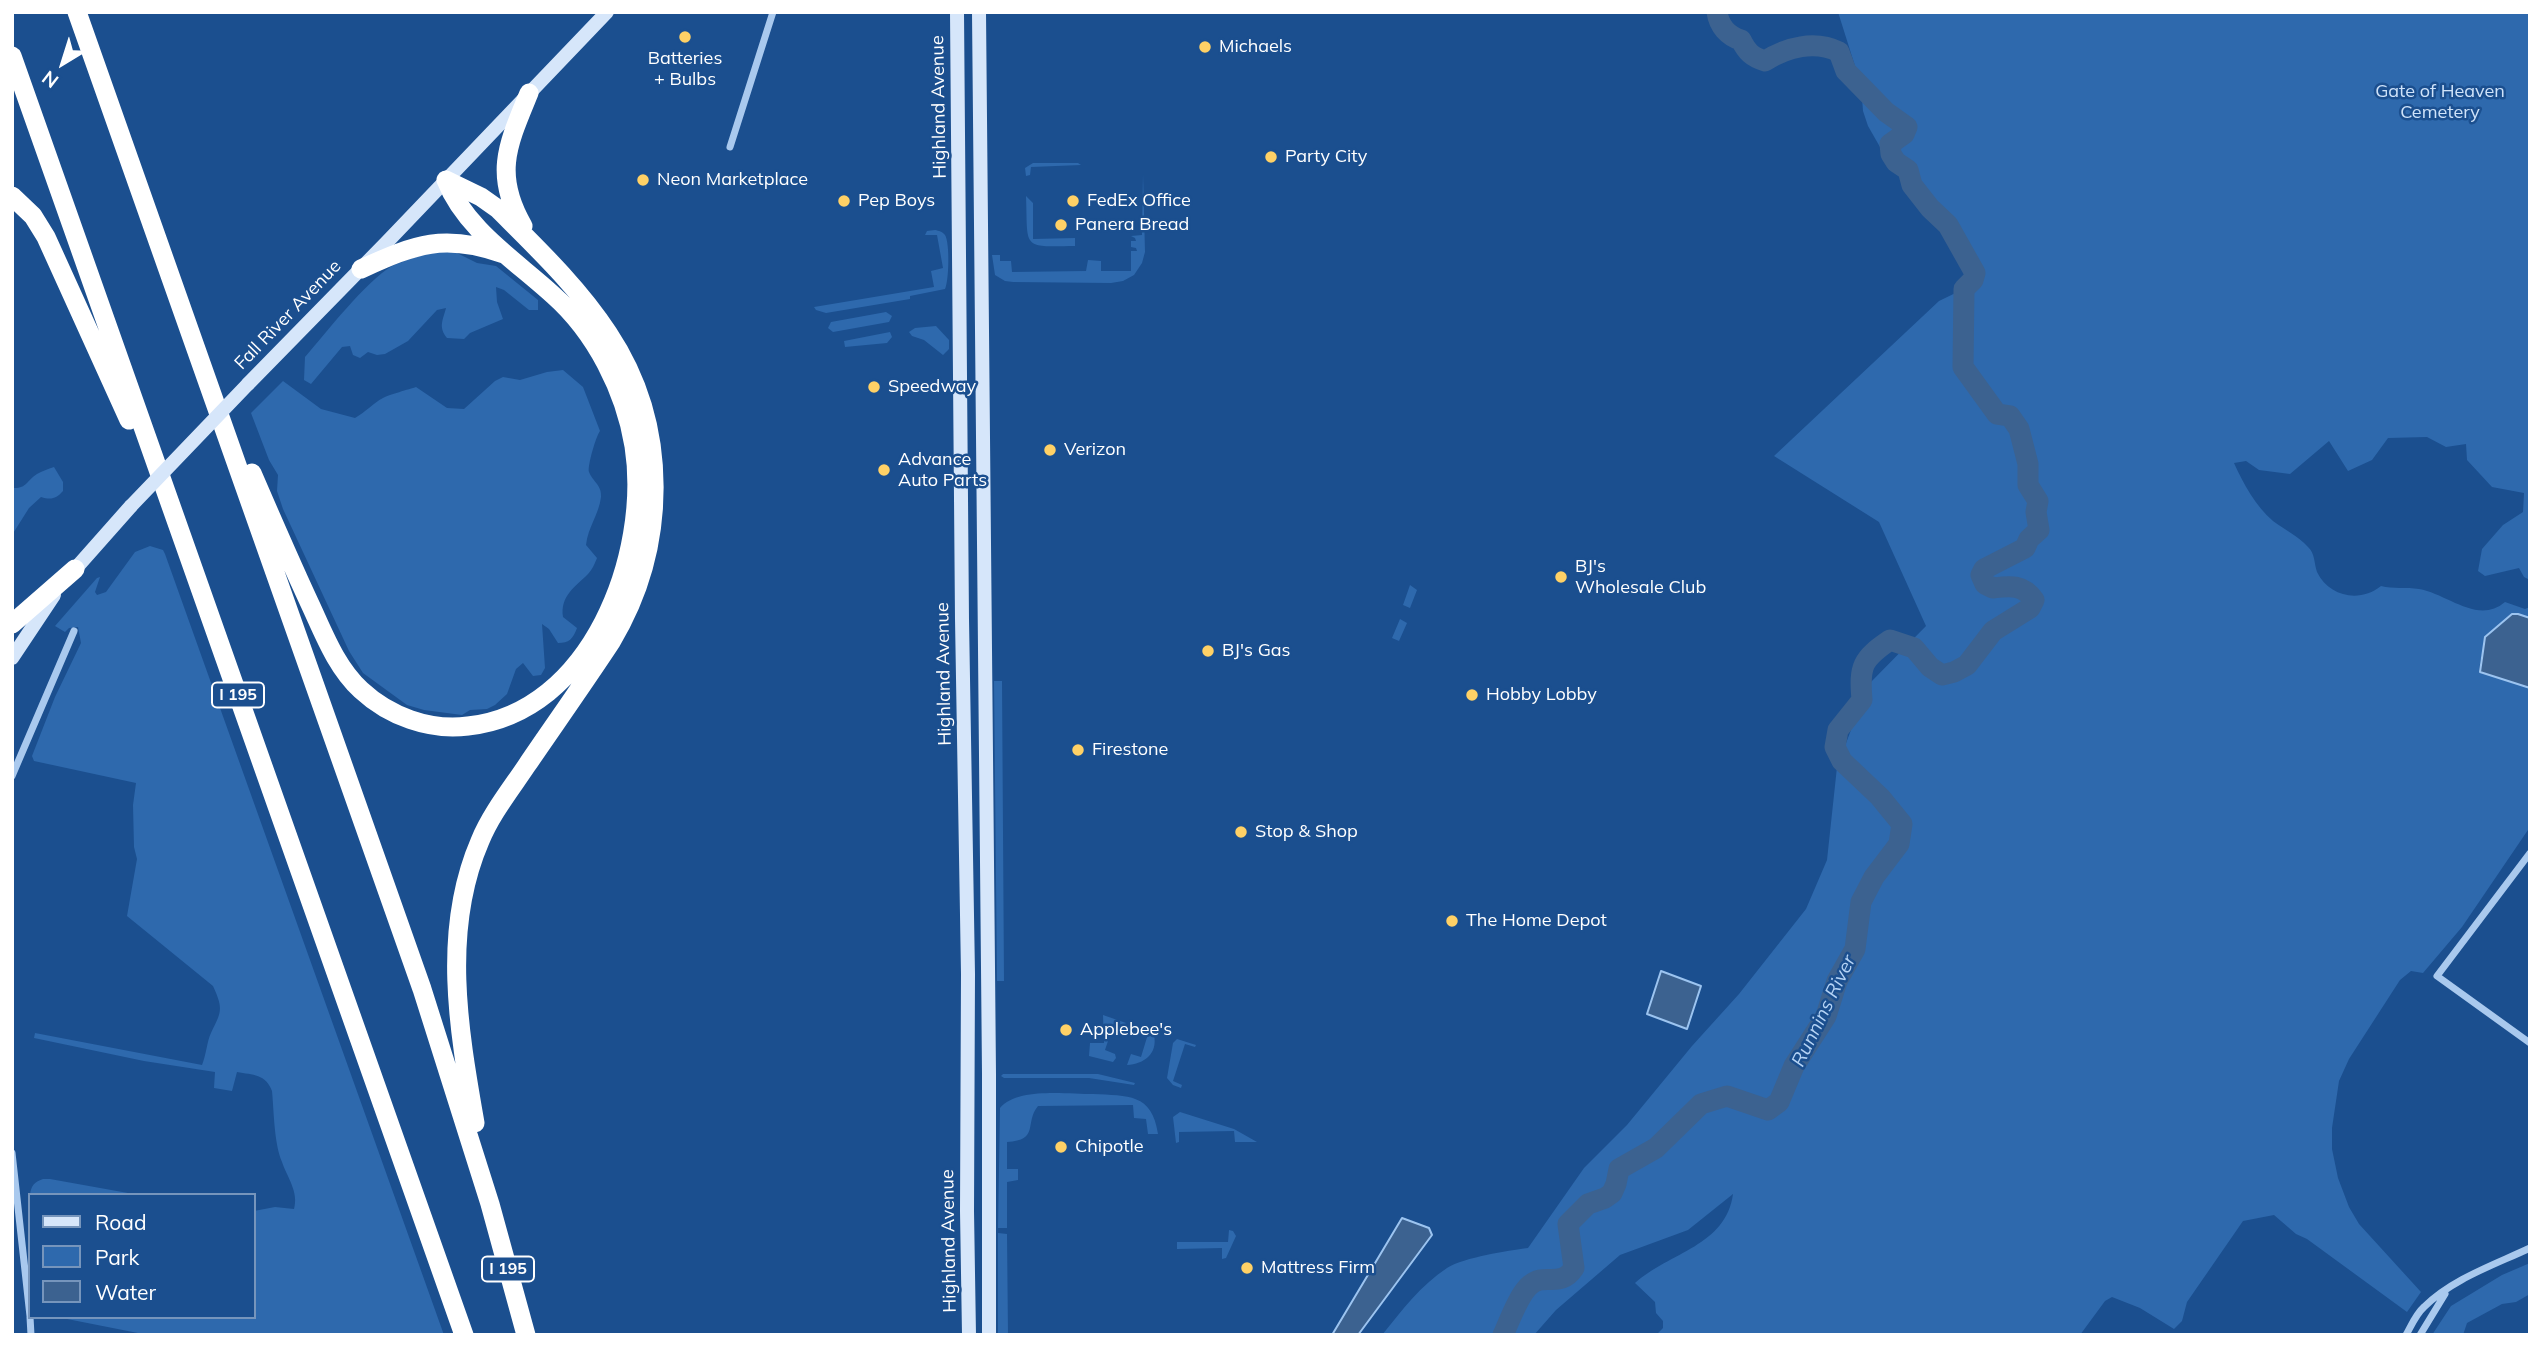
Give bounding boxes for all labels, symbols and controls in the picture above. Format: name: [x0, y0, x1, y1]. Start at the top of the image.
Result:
north arrow: [28, 28, 98, 98]
marker: Batteries + Bulbs: [677, 29, 693, 45]
street label: Highland Avenue: [927, 35, 951, 179]
place label: Michaels: [1219, 36, 1292, 58]
marker: Michaels: [1197, 39, 1213, 55]
place label: Batteries + Bulbs: [648, 48, 722, 90]
text: N: [37, 66, 63, 93]
park label: Gate of Heaven Cemetery: [2375, 81, 2505, 124]
place label: Party City: [1285, 146, 1367, 168]
marker: Party City: [1263, 149, 1279, 165]
place label: Neon Marketplace: [657, 169, 808, 191]
marker: Neon Marketplace: [635, 172, 651, 188]
place label: Pep Boys: [858, 190, 935, 212]
place label: FedEx Office: [1087, 190, 1191, 212]
marker: Pep Boys: [836, 193, 852, 209]
marker: FedEx Office: [1065, 193, 1081, 209]
place label: Panera Bread: [1075, 214, 1189, 236]
marker: Panera Bread: [1053, 217, 1069, 233]
street label: Fall River Avenue: [230, 256, 346, 374]
place label: Speedway: [888, 376, 976, 398]
marker: Speedway: [866, 379, 882, 395]
place label: Verizon: [1064, 439, 1126, 461]
marker: Verizon: [1042, 442, 1058, 458]
place label: Advance Auto Parts: [898, 449, 987, 491]
marker: Advance Auto Parts: [876, 462, 892, 478]
place label: BJ's Wholesale Club: [1575, 556, 1706, 598]
marker: BJ's Wholesale Club: [1553, 569, 1569, 585]
street label: Highland Avenue: [932, 602, 956, 746]
place label: BJ's Gas: [1222, 640, 1291, 662]
marker: BJ's Gas: [1200, 643, 1216, 659]
road number: I 195: [212, 682, 264, 708]
place label: Hobby Lobby: [1486, 684, 1597, 706]
marker: Hobby Lobby: [1464, 687, 1480, 703]
place label: Firestone: [1092, 739, 1168, 761]
marker: Firestone: [1070, 742, 1086, 758]
place label: Stop & Shop: [1255, 821, 1358, 843]
marker: Stop & Shop: [1233, 824, 1249, 840]
place label: The Home Depot: [1466, 910, 1607, 932]
marker: The Home Depot: [1444, 913, 1460, 929]
water label: Runnins River: [1787, 952, 1861, 1070]
place label: Applebee's: [1080, 1019, 1172, 1041]
marker: Applebee's: [1058, 1022, 1074, 1038]
place label: Chipotle: [1075, 1136, 1144, 1158]
marker: Chipotle: [1053, 1139, 1069, 1155]
street label: Highland Avenue: [937, 1169, 961, 1313]
legend: [28, 1193, 256, 1319]
text: Road: [95, 1209, 146, 1235]
text: Park: [95, 1244, 139, 1270]
road number: I 195: [482, 1256, 534, 1282]
place label: Mattress Firm: [1261, 1257, 1375, 1279]
marker: Mattress Firm: [1239, 1260, 1255, 1276]
text: Water: [95, 1279, 156, 1305]

